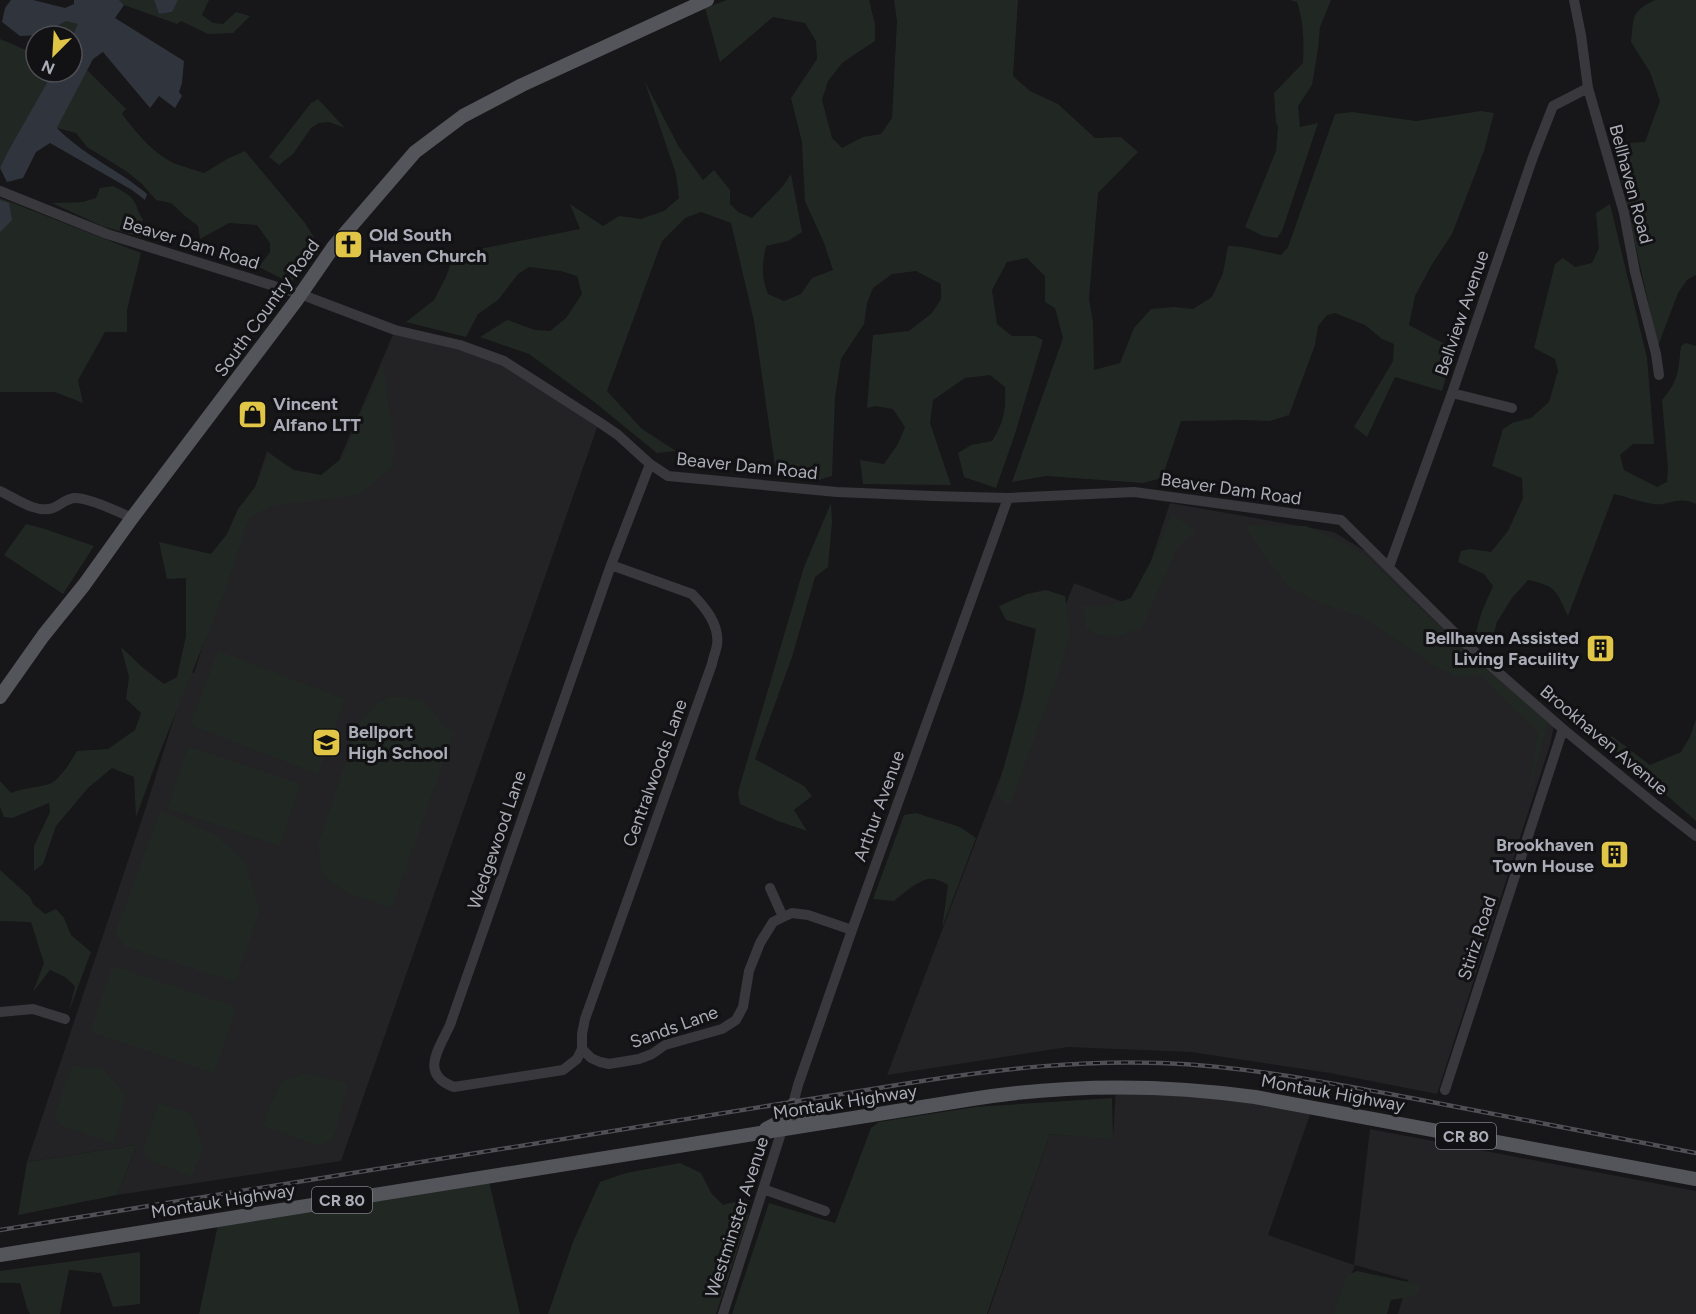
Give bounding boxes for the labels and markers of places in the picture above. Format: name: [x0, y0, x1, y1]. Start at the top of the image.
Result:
place label: Old South Haven Church: [369, 224, 487, 267]
church icon: Old South Haven Church: [332, 229, 364, 261]
place label: Vincent Alfano LTT: [273, 393, 361, 436]
shop icon: Vincent Alfano LTT: [236, 398, 268, 430]
place label: Bellhaven Assisted Living Facuility: [1425, 627, 1580, 670]
building icon: Bellhaven Assisted Living Facuility: [1584, 632, 1616, 664]
place label: Bellport High School: [348, 721, 448, 764]
school or university icon: Bellport High School: [311, 726, 343, 758]
place label: Brookhaven Town House: [1493, 834, 1594, 877]
building icon: Brookhaven Town House: [1599, 839, 1631, 871]

